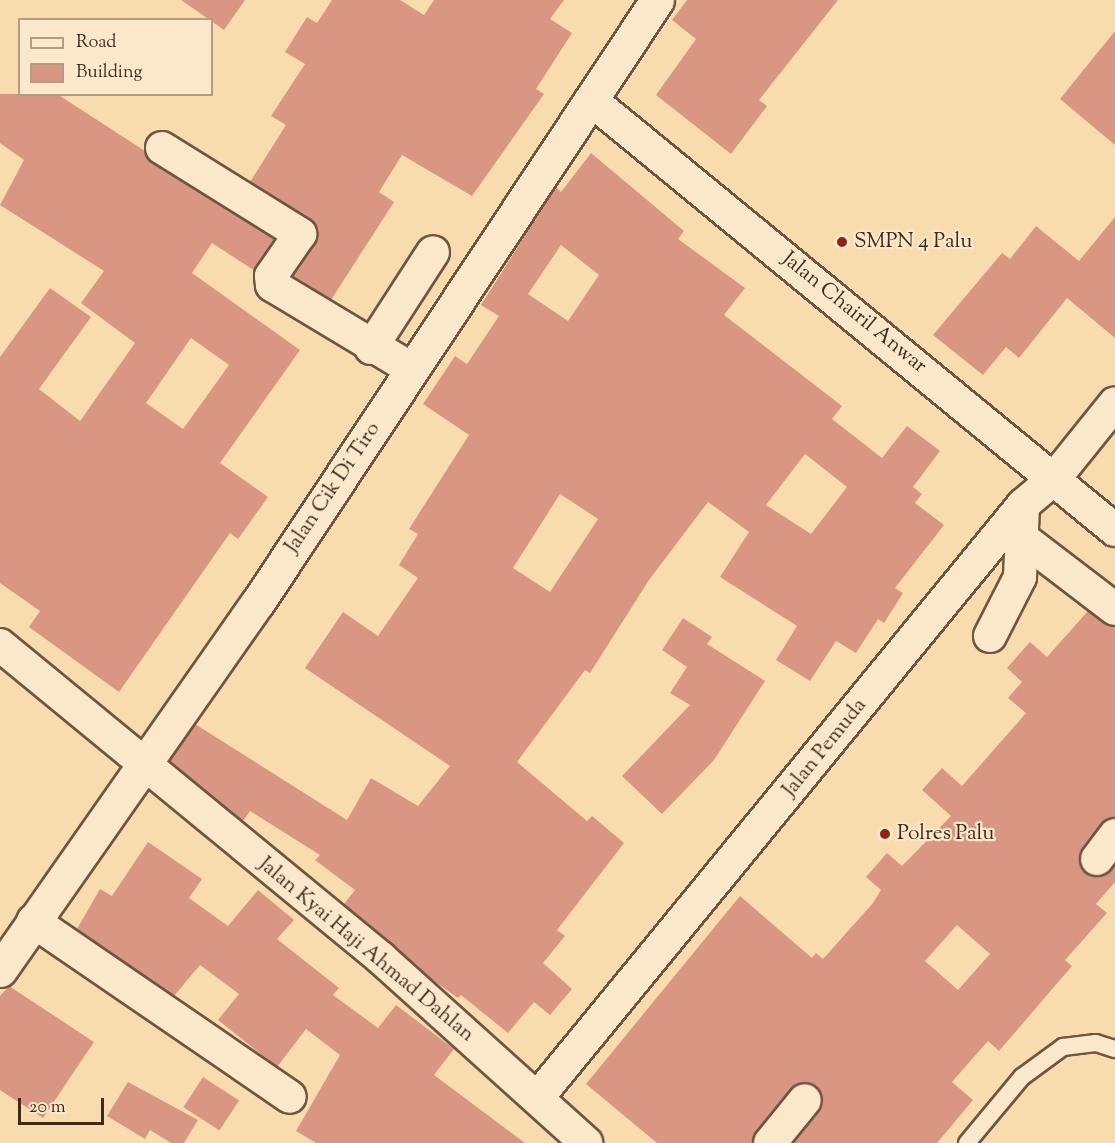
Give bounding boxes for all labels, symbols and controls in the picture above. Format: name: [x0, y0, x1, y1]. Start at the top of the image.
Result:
legend: [18, 18, 213, 96]
text: Road: [76, 30, 116, 56]
text: Building: [76, 60, 142, 86]
place label: SMPN 4 Palu: [854, 229, 972, 255]
marker: SMPN 4 Palu: [835, 235, 849, 249]
street label: Jalan Chairil Anwar: [777, 247, 931, 379]
street label: Jalan Cik Di Tiro: [280, 418, 386, 558]
street label: Jalan Pemuda: [778, 694, 872, 802]
place label: Polres Palu: [897, 821, 994, 847]
marker: Polres Palu: [878, 827, 892, 841]
street label: Jalan Kyai Haji Ahmad Dahlan: [253, 852, 479, 1048]
scale bar: [21, 1086, 106, 1124]
text: 20 m: [29, 1095, 66, 1121]

